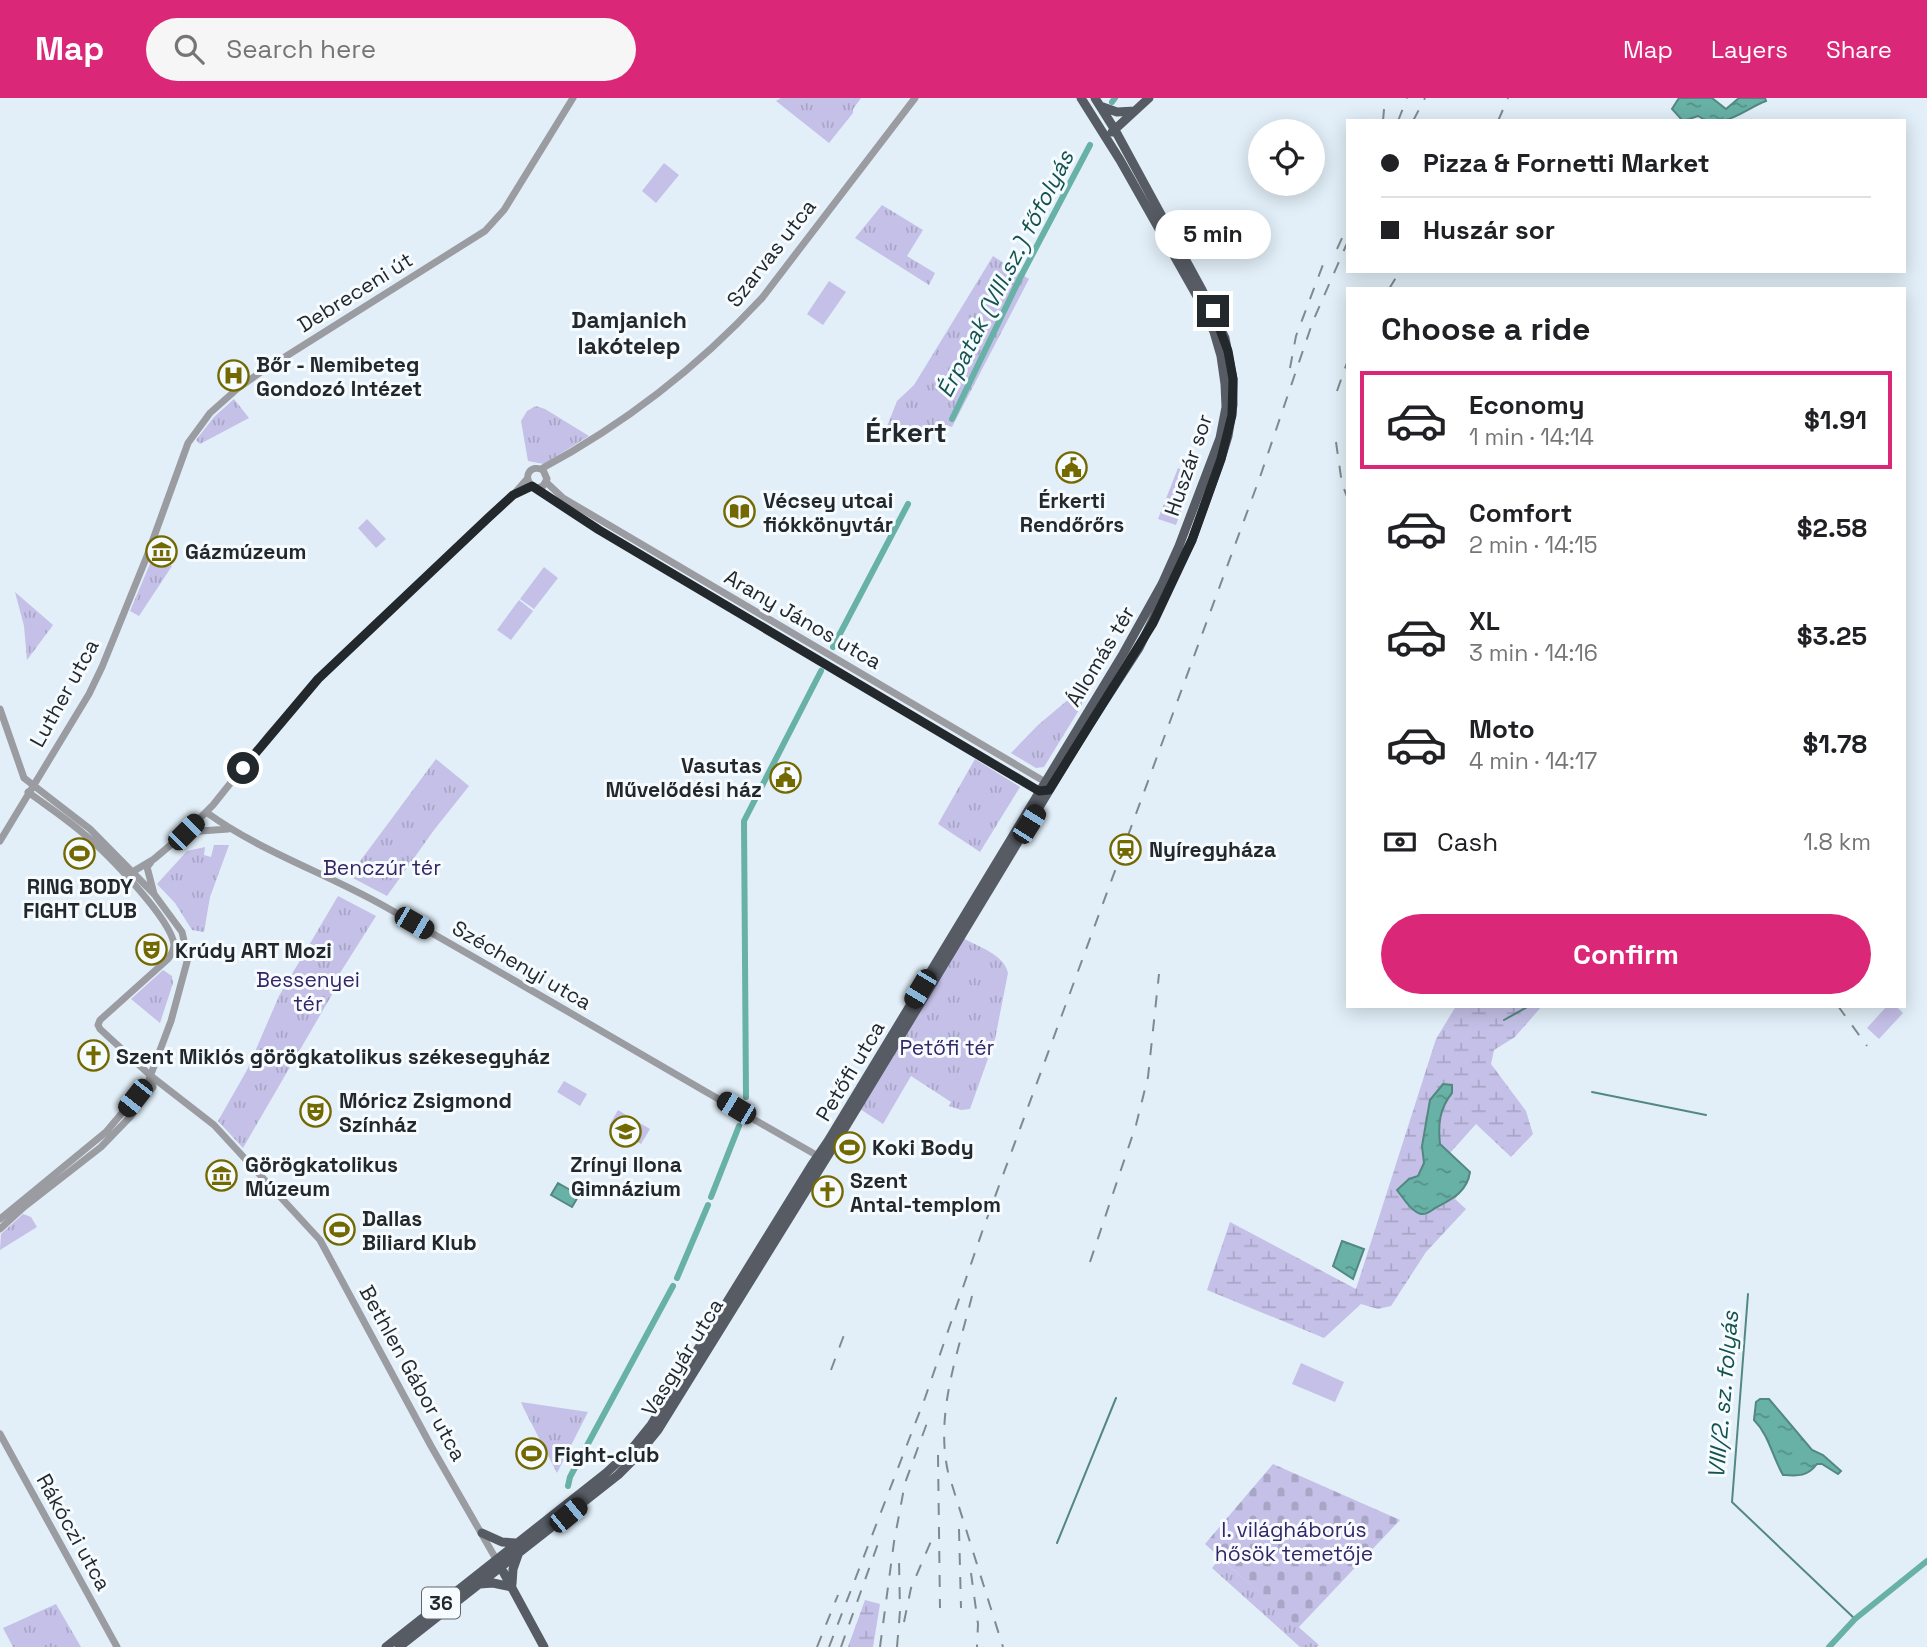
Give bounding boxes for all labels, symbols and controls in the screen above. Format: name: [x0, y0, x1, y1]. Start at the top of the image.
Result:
search box: [146, 18, 636, 81]
text: Map: [35, 28, 104, 70]
icon: search: [170, 30, 208, 68]
text: Search here: [226, 32, 376, 66]
text: Map: [1623, 34, 1673, 65]
text: Layers: [1711, 34, 1788, 65]
text: Share: [1826, 34, 1892, 65]
map controls: [1248, 119, 1325, 196]
button: locate: [1248, 119, 1325, 196]
water label: Érpatak (VIII.sz.) főfolyás: [930, 145, 1081, 403]
text: Pizza & Fornetti Market: [1423, 146, 1710, 180]
street label: Szarvas utca: [720, 193, 822, 313]
callout: 5 min: [1155, 209, 1271, 258]
text: Huszár sor: [1423, 213, 1555, 247]
text: 5 min: [1183, 219, 1243, 249]
street label: Debreceni út: [292, 246, 418, 338]
route end: [1197, 295, 1229, 327]
district label: Damjanich lakótelep: [571, 305, 687, 361]
text: Choose a ride: [1381, 309, 1591, 349]
place label: Bőr - Nemibeteg Gondozó Intézet: [256, 351, 422, 402]
hospital icon: Bőr - Nemibeteg Gondozó Intézet: [216, 359, 250, 393]
text: Economy: [1469, 388, 1585, 422]
icon: car: [1385, 389, 1448, 452]
text: $1.91: [1804, 403, 1867, 437]
street label: Huszár sor: [1158, 410, 1218, 519]
district label: Érkert: [865, 414, 947, 450]
text: 1 min · 14:14: [1469, 422, 1594, 452]
public building icon: Érkerti Rendőrőrs: [1055, 451, 1089, 485]
place label: Vécsey utcai fiókkönyvtár: [763, 487, 893, 538]
place label: Érkerti Rendőrőrs: [1020, 487, 1124, 538]
library icon: Vécsey utcai fiókkönyvtár: [723, 495, 757, 529]
text: Comfort: [1469, 496, 1572, 530]
icon: car: [1385, 497, 1448, 560]
text: $2.58: [1797, 511, 1867, 545]
text: 2 min · 14:15: [1469, 530, 1598, 560]
museum icon: Gázmúzeum: [145, 534, 179, 568]
place label: Gázmúzeum: [185, 538, 306, 565]
street label: Arany János utca: [720, 563, 886, 675]
street label: Állomás tér: [1059, 601, 1141, 711]
text: XL: [1469, 604, 1500, 638]
icon: car: [1385, 605, 1448, 668]
text: $3.25: [1797, 619, 1867, 653]
street label: Luther utca: [23, 634, 105, 752]
text: 3 min · 14:16: [1469, 638, 1598, 668]
text: Moto: [1469, 712, 1535, 746]
icon: car: [1385, 713, 1448, 776]
text: $1.78: [1803, 727, 1867, 761]
text: 4 min · 14:17: [1469, 746, 1597, 776]
route start: [227, 752, 259, 784]
place label: Vasutas Művelődési ház: [605, 752, 762, 803]
public building icon: Vasutas Művelődési ház: [768, 760, 802, 794]
car: [1009, 801, 1050, 847]
car: [164, 810, 209, 854]
icon: cash: [1381, 823, 1419, 861]
text: Cash: [1437, 825, 1498, 859]
text: 1.8 km: [1803, 827, 1871, 857]
station icon: Nyíregyháza: [1109, 832, 1143, 866]
place label: Nyíregyháza: [1149, 836, 1276, 863]
sports icon: RING BODY FIGHT CLUB: [63, 837, 97, 871]
park label: Benczúr tér: [323, 854, 441, 881]
place label: RING BODY FIGHT CLUB: [23, 873, 137, 924]
car: [391, 903, 438, 943]
street label: Széchenyi utca: [447, 914, 597, 1016]
button: Confirm: [1381, 914, 1871, 994]
theatre icon: Krúdy ART Mozi: [135, 933, 169, 967]
place label: Krúdy ART Mozi: [175, 937, 332, 964]
park label: Bessenyei tér: [256, 966, 360, 1017]
car: [901, 966, 940, 1012]
street label: Petőfi utca: [810, 1016, 890, 1126]
park label: Petőfi tér: [899, 1034, 995, 1061]
church icon: Szent Miklós görögkatolikus székesegyház: [76, 1039, 110, 1073]
place label: Szent Miklós görögkatolikus székesegyház: [116, 1043, 550, 1070]
car: [114, 1075, 157, 1121]
place label: Móricz Zsigmond Színház: [339, 1087, 512, 1138]
car: [713, 1088, 760, 1128]
theatre icon: Móricz Zsigmond Színház: [299, 1095, 333, 1129]
school or university icon: Zrínyi Ilona Gimnázium: [609, 1115, 643, 1149]
sports icon: Koki Body: [832, 1130, 866, 1164]
place label: Koki Body: [872, 1134, 974, 1161]
place label: Görögkatolikus Múzeum: [245, 1151, 398, 1202]
place label: Zrínyi Ilona Gimnázium: [570, 1151, 682, 1202]
museum icon: Görögkatolikus Múzeum: [205, 1159, 239, 1193]
place label: Szent Antal-templom: [850, 1167, 1001, 1218]
church icon: Szent Antal-templom: [810, 1175, 844, 1209]
place label: Dallas Biliard Klub: [362, 1205, 477, 1256]
sports icon: Dallas Biliard Klub: [322, 1213, 356, 1247]
street label: Bethlen Gábor utca: [353, 1280, 473, 1466]
street label: Vasgyár utca: [635, 1293, 729, 1421]
water label: VIII/2. sz. folyás: [1701, 1309, 1745, 1480]
sports icon: Fight-club: [514, 1437, 548, 1471]
place label: Fight-club: [554, 1441, 659, 1468]
street label: Rákóczi utca: [31, 1469, 117, 1595]
car: [546, 1494, 591, 1536]
park label: I. világháborús hősök temetője: [1215, 1516, 1373, 1567]
road number: 36: [422, 1588, 460, 1618]

